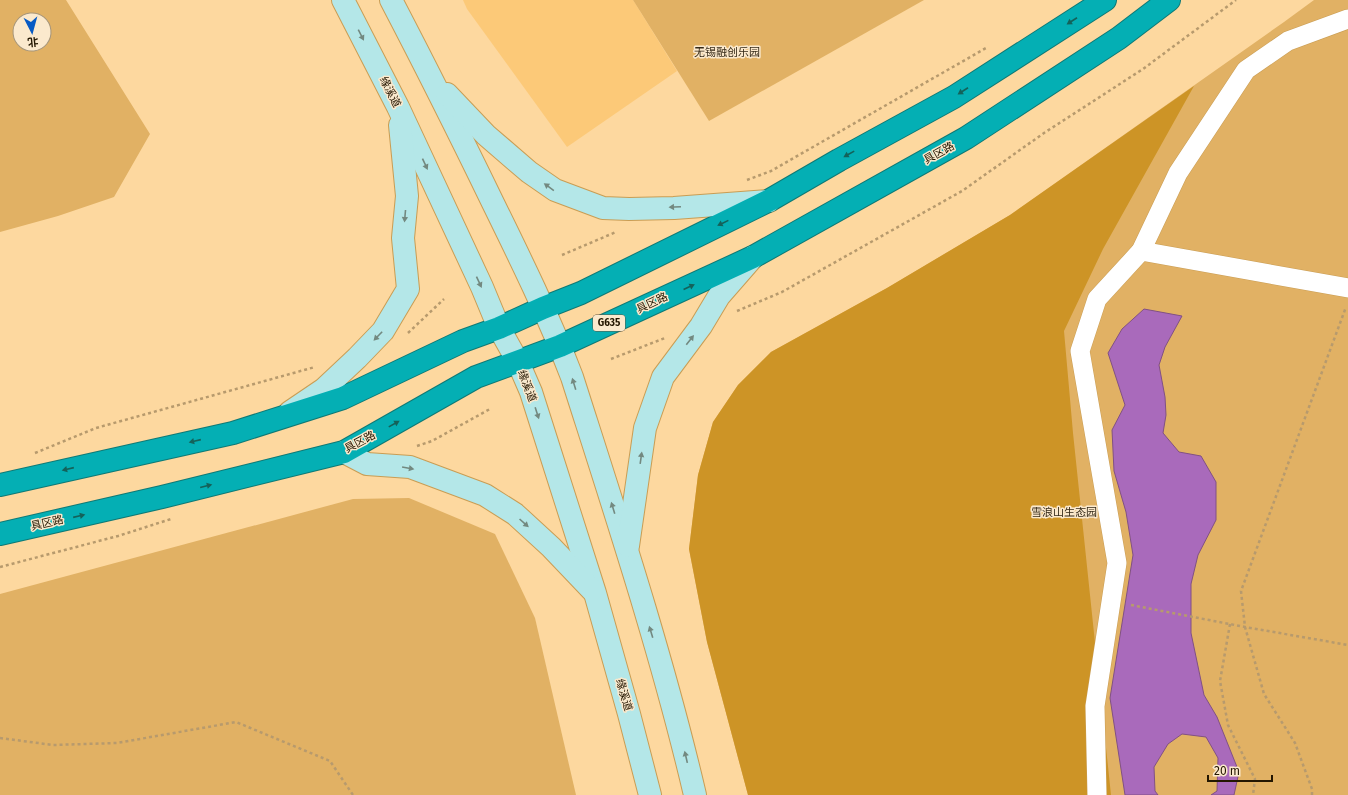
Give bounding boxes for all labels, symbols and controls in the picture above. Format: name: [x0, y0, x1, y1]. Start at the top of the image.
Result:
north arrow: [12, 12, 52, 52]
one-way arrow: [1067, 17, 1077, 25]
one-way arrow: [358, 29, 364, 41]
text: 北: [27, 34, 39, 48]
park label: 无锡融创乐园: [694, 46, 760, 59]
street label: 缘溪道: [377, 74, 403, 110]
one-way arrow: [958, 87, 968, 95]
street label: 具区路: [921, 139, 957, 167]
one-way arrow: [843, 151, 855, 158]
one-way arrow: [421, 158, 428, 170]
one-way arrow: [544, 183, 555, 191]
one-way arrow: [669, 204, 681, 211]
one-way arrow: [402, 210, 408, 222]
one-way arrow: [717, 220, 729, 226]
one-way arrow: [476, 276, 482, 287]
one-way arrow: [683, 283, 695, 290]
street label: 具区路: [634, 290, 670, 316]
road number: G635: [593, 315, 625, 331]
one-way arrow: [374, 332, 383, 341]
one-way arrow: [686, 334, 694, 345]
street label: 缘溪道: [515, 368, 539, 404]
one-way arrow: [571, 377, 577, 389]
one-way arrow: [535, 408, 541, 420]
one-way arrow: [388, 420, 400, 427]
street label: 具区路: [342, 429, 378, 455]
one-way arrow: [189, 439, 201, 445]
one-way arrow: [638, 452, 644, 464]
one-way arrow: [402, 465, 414, 471]
one-way arrow: [62, 467, 74, 473]
one-way arrow: [199, 483, 212, 489]
one-way arrow: [610, 501, 616, 513]
park label: 雪浪山生态园: [1031, 506, 1097, 519]
street label: 具区路: [29, 513, 65, 533]
one-way arrow: [73, 513, 85, 519]
one-way arrow: [519, 518, 529, 527]
one-way arrow: [648, 626, 654, 638]
street label: 缘溪道: [613, 677, 635, 713]
one-way arrow: [683, 751, 689, 763]
scale bar: [1208, 757, 1272, 783]
text: 20 m: [1214, 764, 1240, 778]

